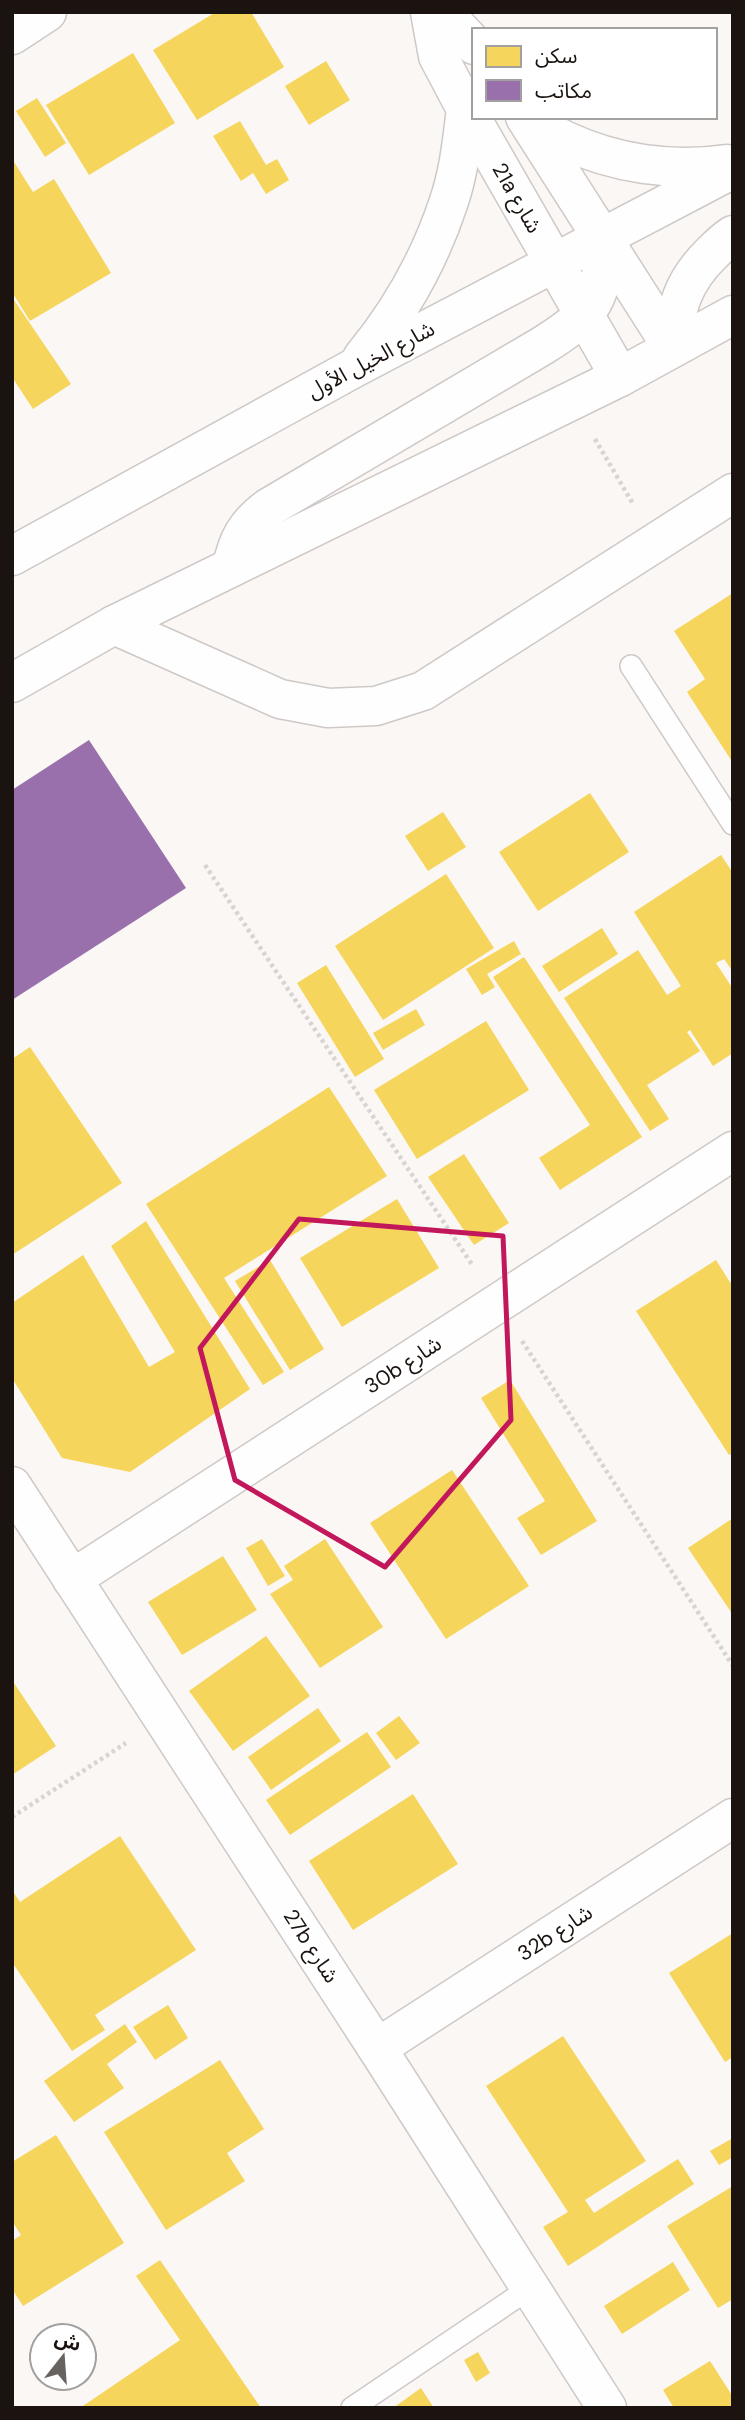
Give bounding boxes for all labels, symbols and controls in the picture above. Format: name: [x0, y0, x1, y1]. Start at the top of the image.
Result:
legend: [472, 28, 717, 119]
text: سكن: [535, 42, 577, 70]
text: مكاتب: [535, 77, 592, 105]
street label: 21a شارع: [485, 158, 548, 239]
street label: شارع الخيل الأول: [302, 315, 440, 406]
street label: 30b شارع: [359, 1330, 447, 1401]
street label: 32b شارع: [512, 1898, 598, 1969]
street label: 27b شارع: [276, 1904, 345, 1989]
north arrow: [28, 2322, 98, 2392]
text: ش: [52, 2325, 84, 2357]

